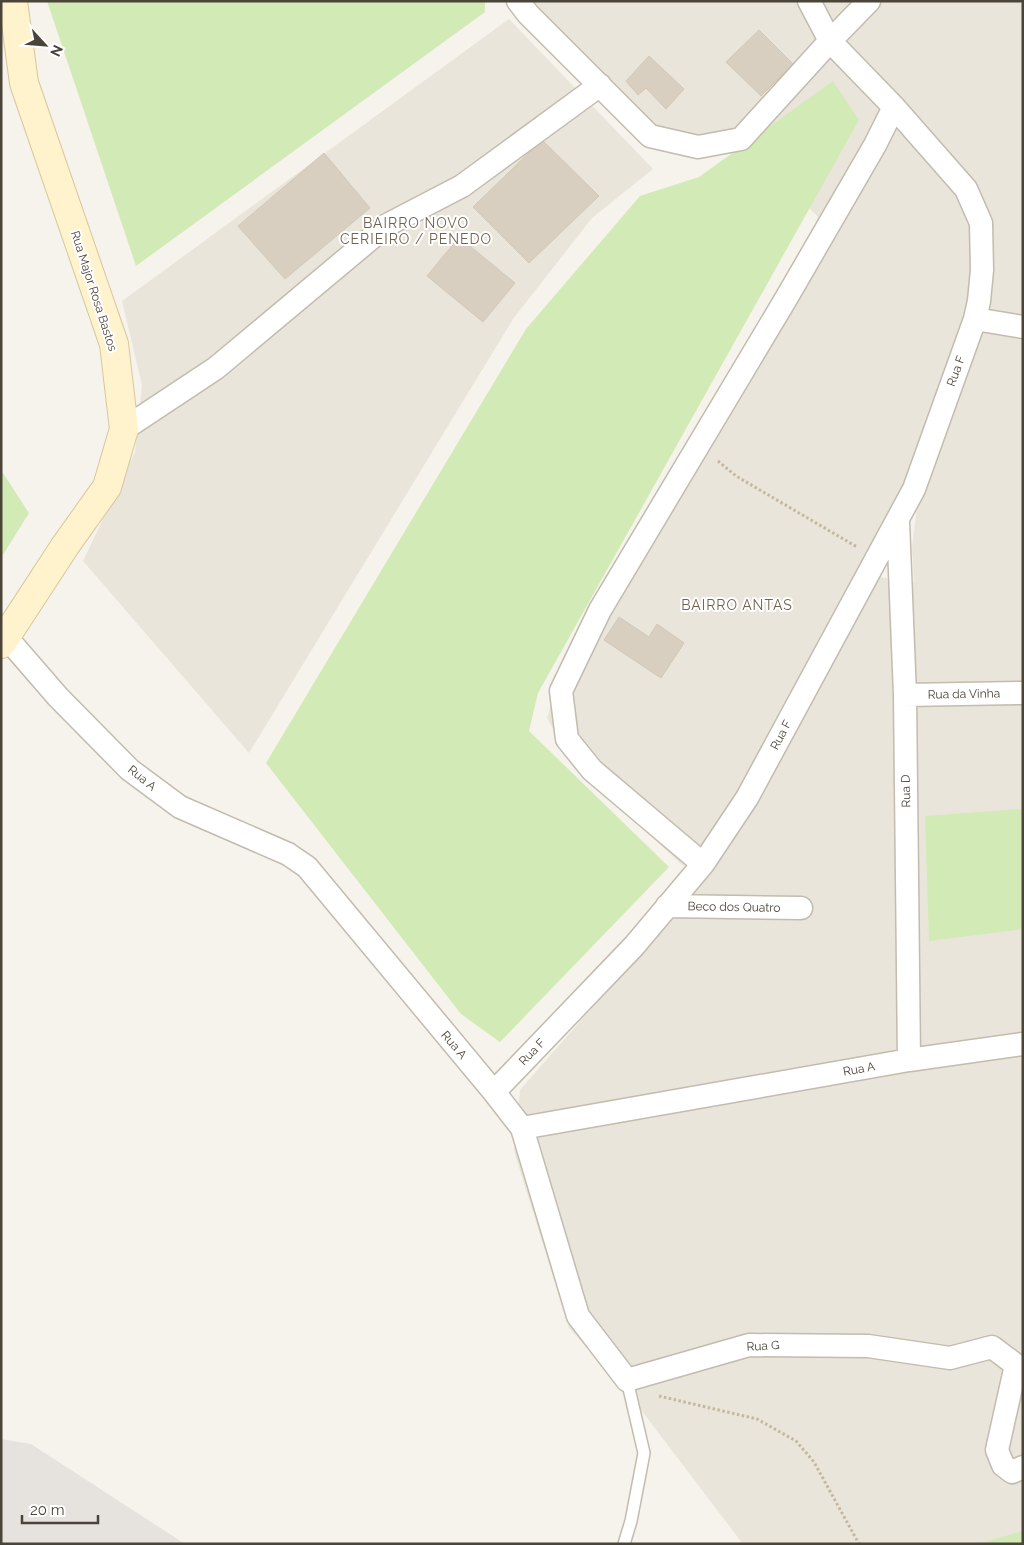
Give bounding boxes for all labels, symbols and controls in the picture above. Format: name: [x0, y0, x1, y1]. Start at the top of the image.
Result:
north arrow: [20, 20, 70, 70]
text: N: [47, 42, 66, 59]
district label: BAIRRO NOVO CERIEIRO / PENEDO: [340, 215, 492, 247]
street label: Rua Major Rosa Bastos: [68, 229, 120, 353]
street label: Rua F: [944, 354, 968, 388]
district label: BAIRRO ANTAS: [681, 597, 793, 613]
street label: Rua da Vinha: [928, 686, 1000, 702]
street label: Rua F: [767, 718, 795, 752]
street label: Rua A: [125, 762, 159, 794]
street label: Rua D: [899, 774, 913, 808]
street label: Beco dos Quatro: [687, 899, 781, 915]
street label: Rua A: [438, 1028, 470, 1062]
street label: Rua F: [516, 1036, 548, 1068]
street label: Rua A: [842, 1059, 876, 1079]
street label: Rua G: [746, 1338, 780, 1354]
scale bar: [22, 1492, 99, 1524]
text: 20 m: [30, 1501, 65, 1519]

